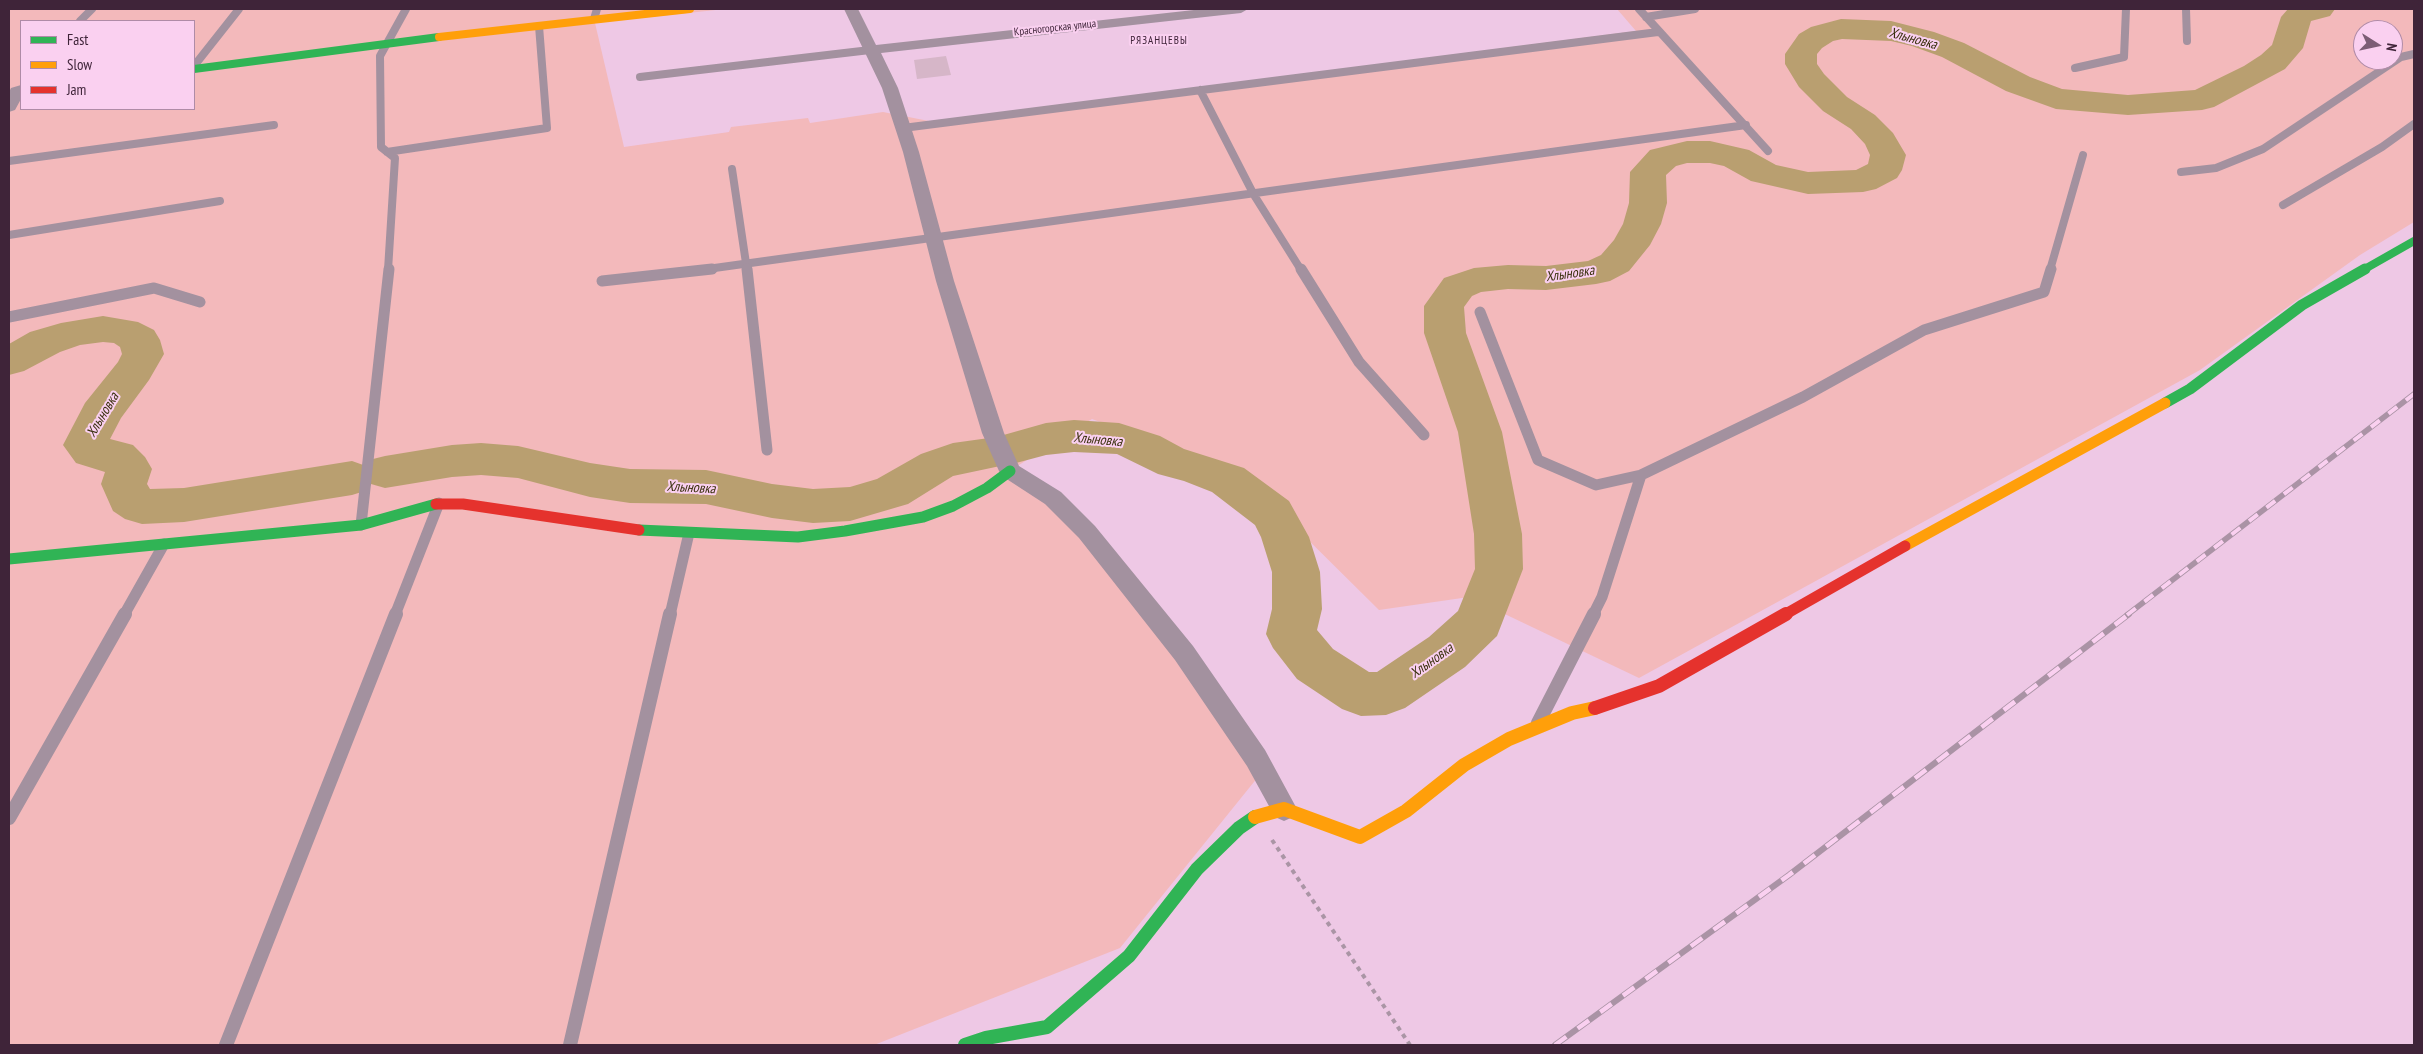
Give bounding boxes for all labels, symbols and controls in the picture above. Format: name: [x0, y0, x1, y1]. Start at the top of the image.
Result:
street label: Красногорская улица: [1013, 17, 1097, 39]
legend: [20, 20, 195, 110]
north arrow: [2353, 20, 2403, 70]
water label: Хлыновка: [1887, 25, 1939, 53]
text: Fast: [67, 30, 88, 49]
district label: РЯЗАНЦЕВЫ: [1129, 34, 1189, 48]
text: N: [2382, 42, 2401, 53]
text: Slow: [67, 55, 92, 74]
text: Jam: [67, 80, 86, 99]
water label: Хлыновка: [1545, 262, 1595, 286]
water label: Хлыновка: [83, 390, 123, 440]
water label: Хлыновка: [1073, 430, 1123, 450]
water label: Хлыновка: [666, 478, 716, 498]
water label: Хлыновка: [1407, 640, 1457, 682]

